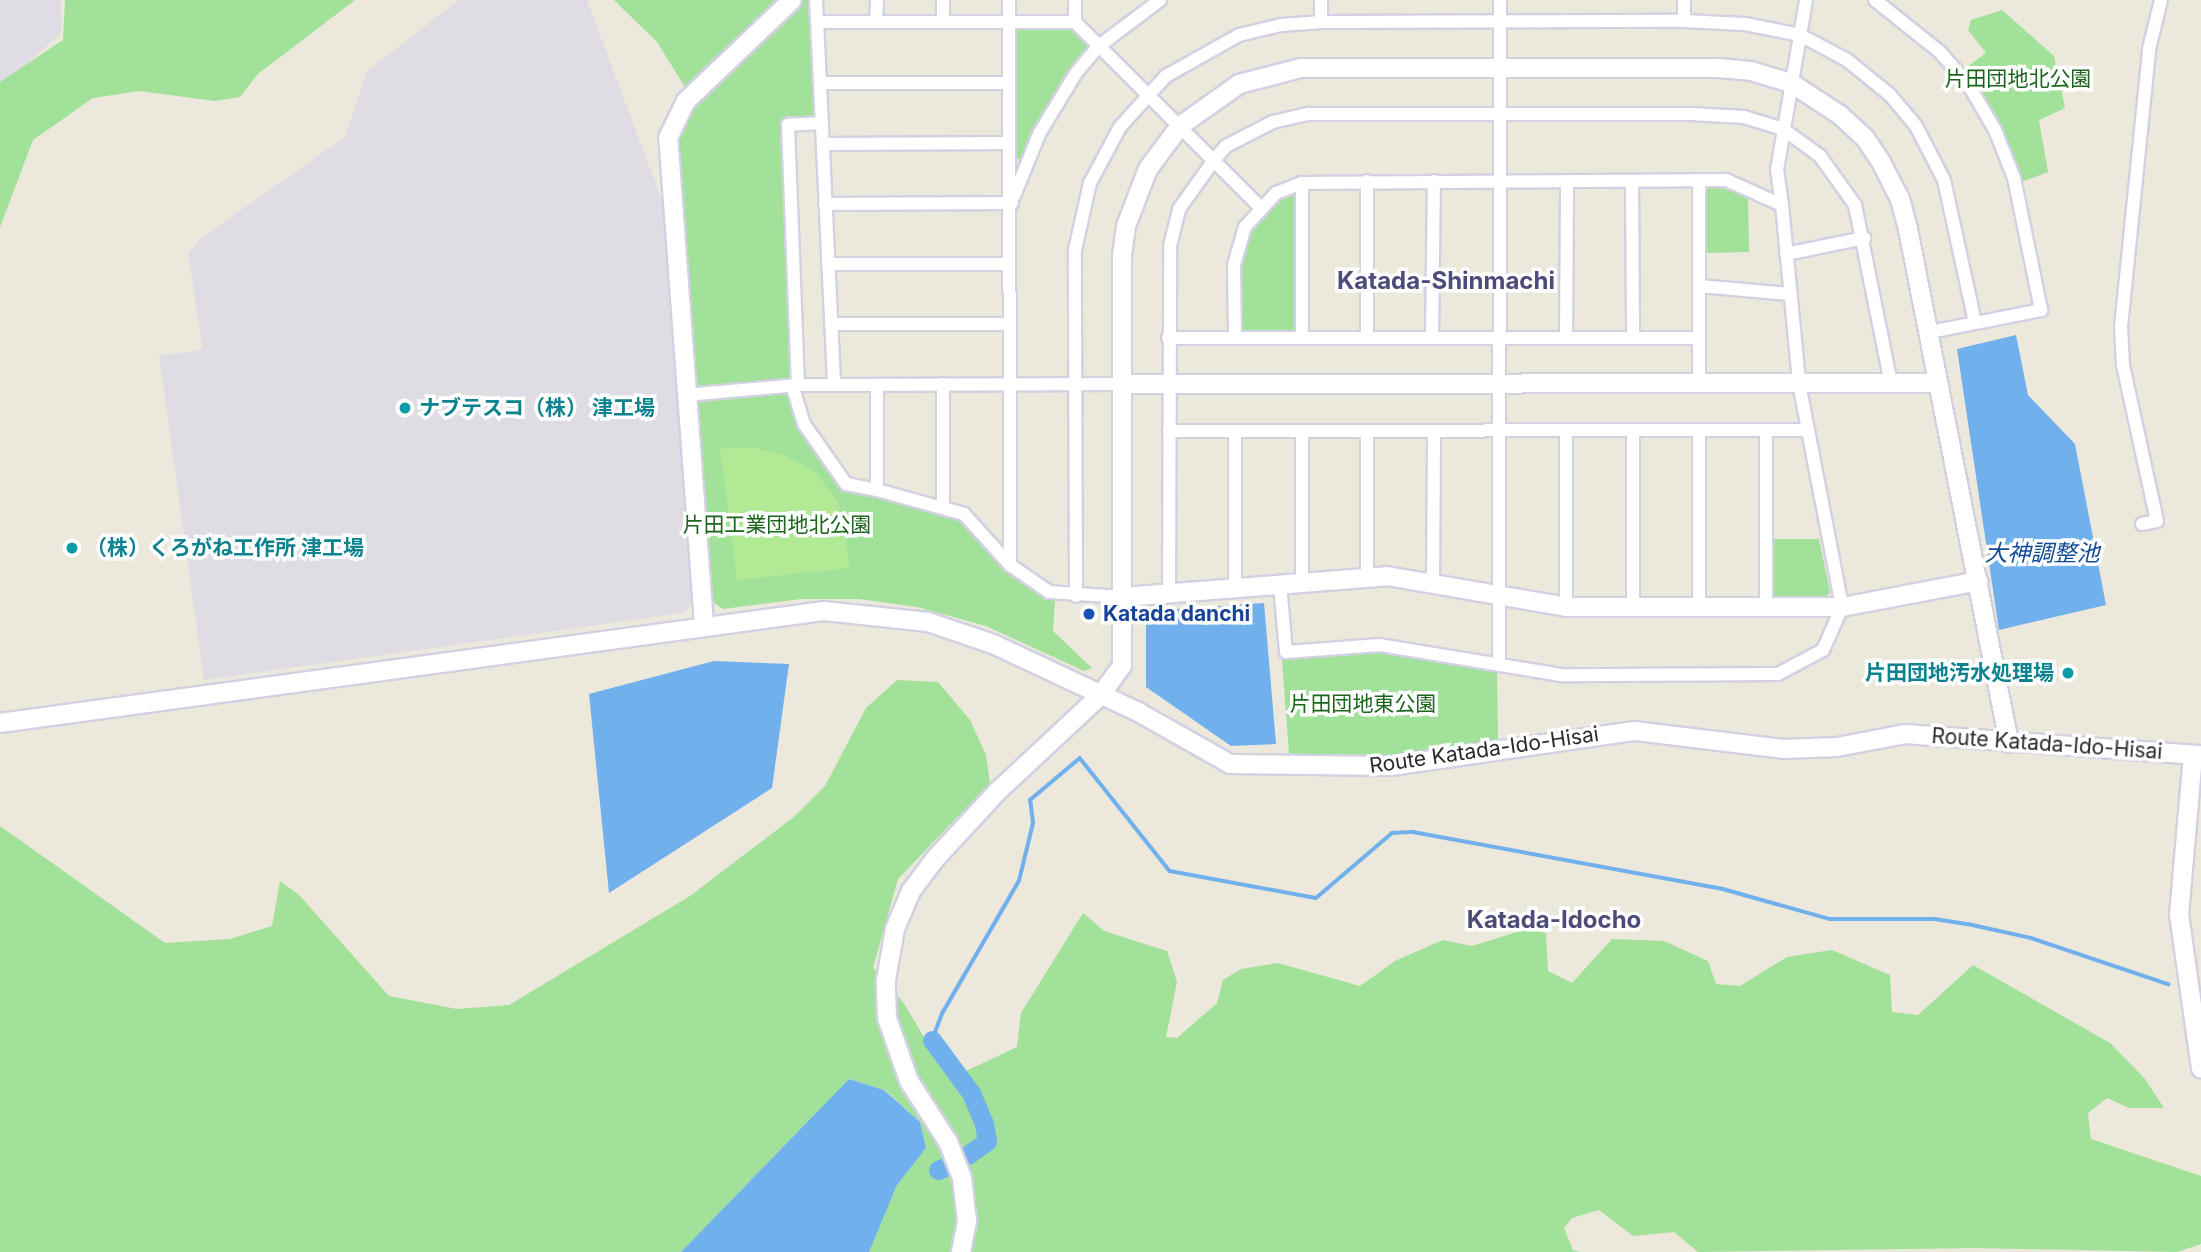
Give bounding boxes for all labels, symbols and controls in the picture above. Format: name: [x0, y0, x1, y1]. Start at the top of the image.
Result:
park label: 片田団地北公園: [1945, 66, 2091, 92]
district label: Katada-Shinmachi: [1337, 267, 1555, 295]
place label: ナブテスコ（株） 津工場: [419, 395, 655, 421]
marker: ナブテスコ（株） 津工場: [397, 400, 413, 416]
park label: 片田工業団地北公園: [683, 512, 871, 538]
place label: （株）くろがね工作所 津工場: [86, 535, 364, 561]
water label: 大神調整池: [1985, 539, 2099, 567]
marker: （株）くろがね工作所 津工場: [64, 540, 80, 556]
place label: Katada danchi: [1103, 601, 1250, 627]
marker: Katada danchi: [1081, 606, 1097, 622]
place label: 片田団地汚水処理場: [1865, 660, 2054, 686]
marker: 片田団地汚水処理場: [2060, 665, 2076, 681]
park label: 片田団地東公園: [1290, 691, 1436, 717]
street label: Route Katada-Ido-Hisai: [1368, 721, 1600, 779]
street label: Route Katada-Ido-Hisai: [1931, 723, 2163, 765]
district label: Katada-Idocho: [1467, 906, 1641, 934]

